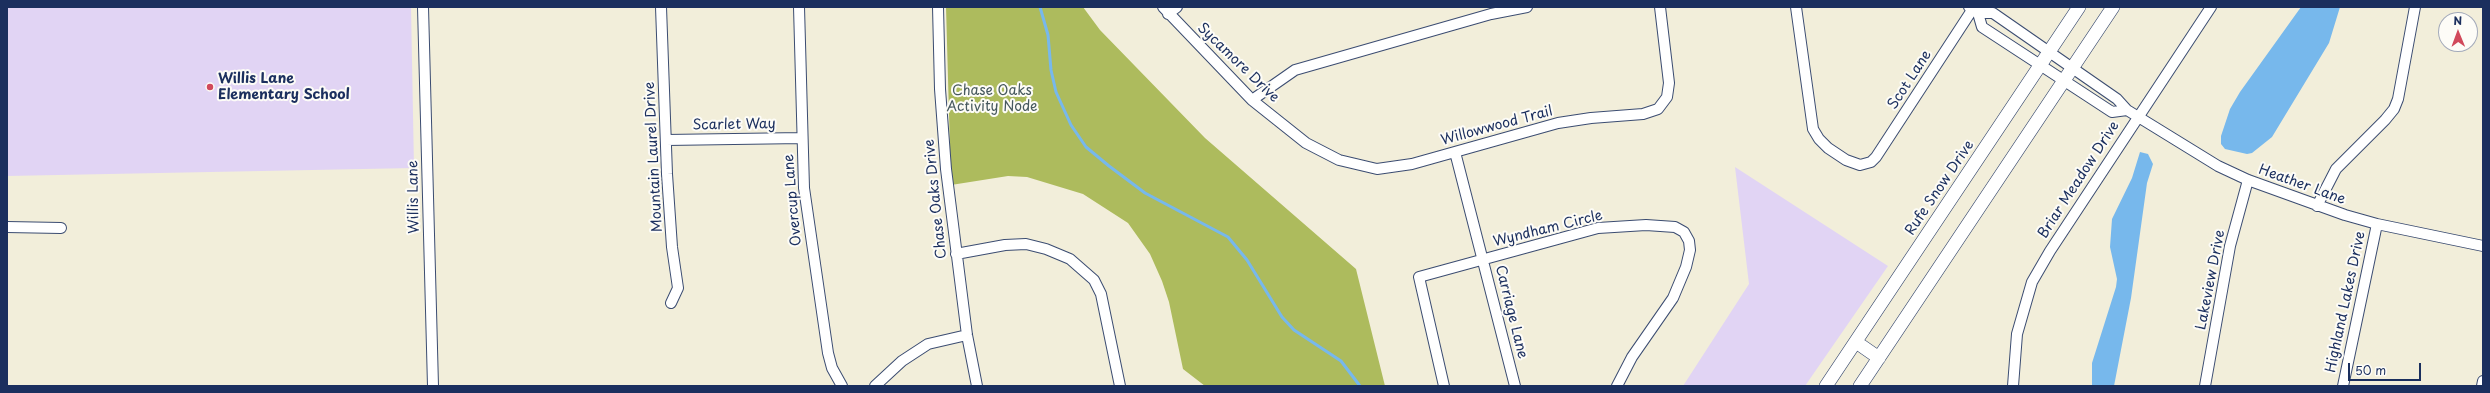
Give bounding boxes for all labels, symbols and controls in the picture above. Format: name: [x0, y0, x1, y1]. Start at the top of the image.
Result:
north arrow: [2438, 12, 2478, 52]
text: N: [2453, 12, 2462, 29]
street label: Sycamore Drive: [1194, 20, 1282, 106]
street label: Scot Lane: [1885, 47, 1935, 113]
place label: Willis Lane Elementary School: [218, 71, 350, 104]
street label: Mountain Laurel Drive: [642, 81, 666, 233]
marker: Willis Lane Elementary School: [205, 82, 215, 92]
park label: Chase Oaks Activity Node: [947, 83, 1037, 116]
street label: Willowwood Trail: [1439, 103, 1555, 149]
street label: Scarlet Way: [692, 116, 776, 134]
street label: Briar Meadow Drive: [2035, 118, 2123, 242]
street label: Chase Oaks Drive: [921, 138, 951, 260]
street label: Rufe Snow Drive: [1902, 138, 1978, 238]
street label: Overcup Lane: [781, 153, 805, 247]
street label: Willis Lane: [405, 160, 423, 234]
street label: Heather Lane: [2256, 162, 2348, 208]
street label: Wyndham Circle: [1492, 207, 1604, 251]
street label: Lakeview Drive: [2193, 229, 2229, 331]
street label: Highland Lakes Drive: [2323, 230, 2369, 374]
street label: Carriage Lane: [1491, 263, 1531, 361]
scale bar: [2350, 355, 2423, 381]
text: 50 m: [2355, 361, 2386, 379]

